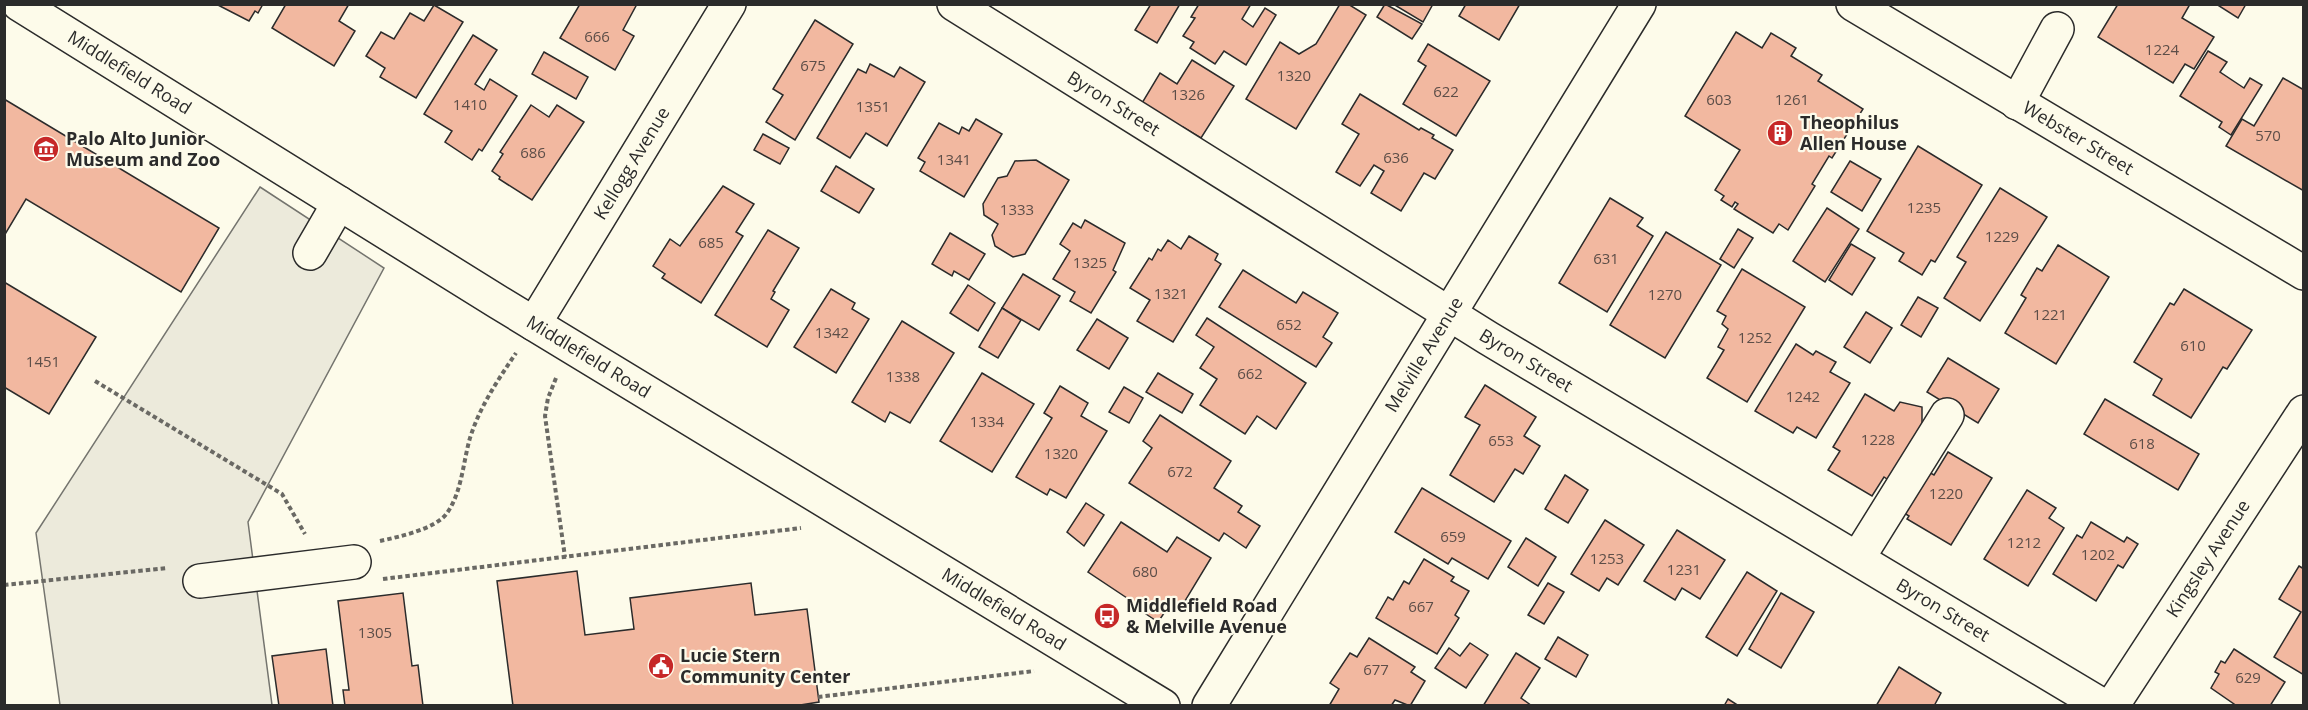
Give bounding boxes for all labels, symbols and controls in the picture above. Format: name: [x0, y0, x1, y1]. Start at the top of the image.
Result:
street label: Middlefield Road: [64, 24, 196, 119]
house number: 666: [584, 26, 610, 46]
house number: 1224: [2145, 39, 2180, 59]
house number: 675: [800, 55, 826, 75]
street label: Byron Street: [1063, 65, 1165, 141]
house number: 1320: [1277, 65, 1311, 85]
house number: 622: [1433, 81, 1459, 101]
house number: 1326: [1171, 84, 1205, 104]
house number: 603: [1706, 89, 1732, 109]
house number: 1261: [1775, 89, 1809, 109]
house number: 1410: [453, 94, 487, 114]
street label: Webster Street: [2019, 95, 2138, 180]
house number: 1351: [856, 96, 890, 116]
street label: Kellogg Avenue: [587, 102, 675, 224]
place label: Theophilus Allen House: [1800, 110, 1907, 155]
building icon: Theophilus Allen House: [1765, 118, 1795, 148]
house number: 570: [2255, 125, 2281, 145]
place label: Palo Alto Junior Museum and Zoo: [66, 126, 220, 171]
museum icon: Palo Alto Junior Museum and Zoo: [31, 134, 61, 164]
house number: 686: [520, 142, 546, 162]
house number: 636: [1383, 147, 1409, 167]
house number: 1341: [937, 149, 971, 169]
house number: 1235: [1907, 197, 1941, 217]
house number: 1333: [1000, 199, 1034, 219]
house number: 1229: [1985, 226, 2019, 246]
house number: 685: [698, 232, 724, 252]
house number: 631: [1593, 248, 1619, 268]
house number: 1325: [1073, 252, 1107, 272]
house number: 1321: [1154, 283, 1188, 303]
house number: 1270: [1648, 284, 1682, 304]
street label: Melville Avenue: [1379, 292, 1468, 416]
house number: 1221: [2033, 304, 2067, 324]
street label: Middlefield Road: [522, 309, 656, 403]
house number: 652: [1276, 314, 1302, 334]
house number: 1342: [815, 322, 849, 342]
street label: Byron Street: [1475, 323, 1578, 397]
house number: 1252: [1738, 327, 1772, 347]
house number: 610: [2180, 335, 2206, 355]
house number: 1451: [26, 351, 60, 371]
house number: 662: [1237, 363, 1263, 383]
house number: 1338: [886, 366, 920, 386]
house number: 1242: [1786, 386, 1820, 406]
house number: 1334: [970, 411, 1005, 431]
house number: 1228: [1861, 429, 1895, 449]
house number: 653: [1488, 430, 1514, 450]
house number: 618: [2129, 433, 2155, 453]
house number: 1320: [1044, 443, 1078, 463]
house number: 672: [1167, 461, 1193, 481]
house number: 1220: [1929, 483, 1963, 503]
street label: Kingsley Avenue: [2160, 495, 2255, 622]
house number: 659: [1440, 526, 1466, 546]
house number: 1212: [2007, 532, 2041, 552]
house number: 1202: [2081, 544, 2115, 564]
house number: 1253: [1590, 548, 1624, 568]
house number: 1231: [1667, 559, 1701, 579]
street label: Middlefield Road: [938, 561, 1071, 655]
house number: 680: [1132, 561, 1158, 581]
street label: Byron Street: [1892, 572, 1995, 647]
place label: Middlefield Road & Melville Avenue: [1126, 593, 1287, 638]
house number: 667: [1408, 596, 1434, 616]
bus stop icon: Middlefield Road & Melville Avenue: [1092, 601, 1122, 631]
house number: 1305: [358, 622, 392, 642]
place label: Lucie Stern Community Center: [680, 643, 850, 688]
public building icon: Lucie Stern Community Center: [646, 651, 676, 681]
house number: 677: [1363, 659, 1389, 679]
house number: 629: [2235, 667, 2261, 687]

